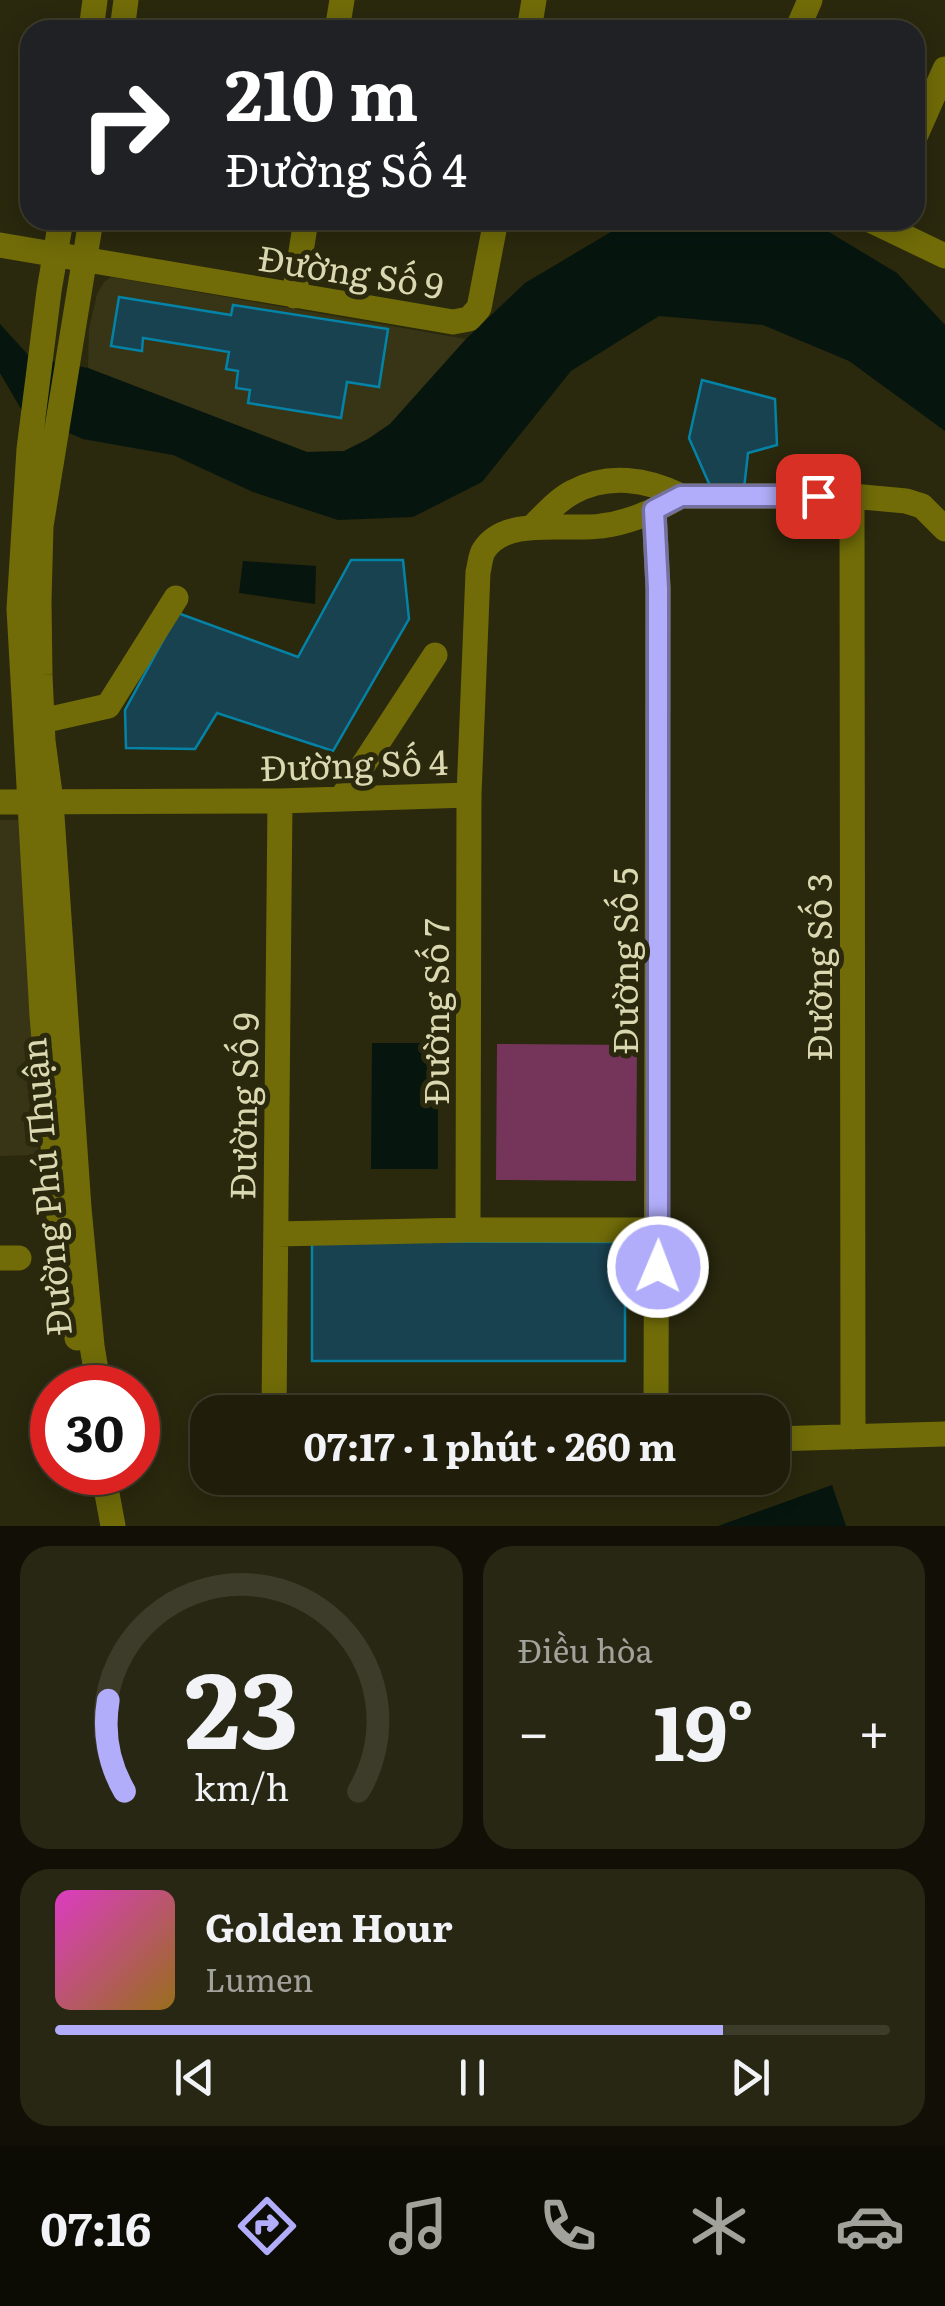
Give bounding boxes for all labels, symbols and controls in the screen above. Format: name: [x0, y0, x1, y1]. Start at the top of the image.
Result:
text: 210 m: [225, 39, 418, 143]
icon: right: [60, 60, 190, 190]
text: Đường Số 4: [225, 134, 467, 201]
street label: Đường Số 9: [254, 230, 448, 310]
pin: [776, 454, 861, 539]
icon: arrive: [791, 469, 846, 524]
street label: Đường Số 4: [259, 734, 449, 792]
street label: Đường Số 5: [597, 868, 649, 1054]
street label: Đường Số 3: [791, 873, 843, 1061]
street label: Đường Số 7: [408, 918, 460, 1105]
street label: Đường Số 9: [214, 1012, 270, 1200]
street label: Đường Phú Thuận: [5, 1036, 83, 1338]
position arrow: [606, 1215, 710, 1319]
speed limit sign: 30: [30, 1365, 160, 1495]
text: 07:17 · 1 phút · 260 m: [304, 1416, 676, 1473]
text: Điều hòa: [518, 1625, 653, 1673]
text: 23: [184, 1627, 298, 1781]
text: 19°: [653, 1673, 754, 1784]
text: −: [518, 1688, 550, 1770]
text: +: [858, 1688, 890, 1770]
text: km/h: [194, 1759, 289, 1812]
text: Golden Hour: [205, 1897, 453, 1954]
text: Lumen: [205, 1954, 313, 2002]
icon: previous: [167, 2050, 222, 2105]
icon: pause: [445, 2050, 500, 2105]
icon: next: [723, 2050, 778, 2105]
icon: directions: [232, 2191, 302, 2261]
icon: music: [383, 2191, 453, 2261]
icon: phone: [533, 2191, 603, 2261]
icon: climate: [684, 2191, 754, 2261]
icon: car: [835, 2191, 905, 2261]
text: 07:16: [40, 2193, 151, 2260]

